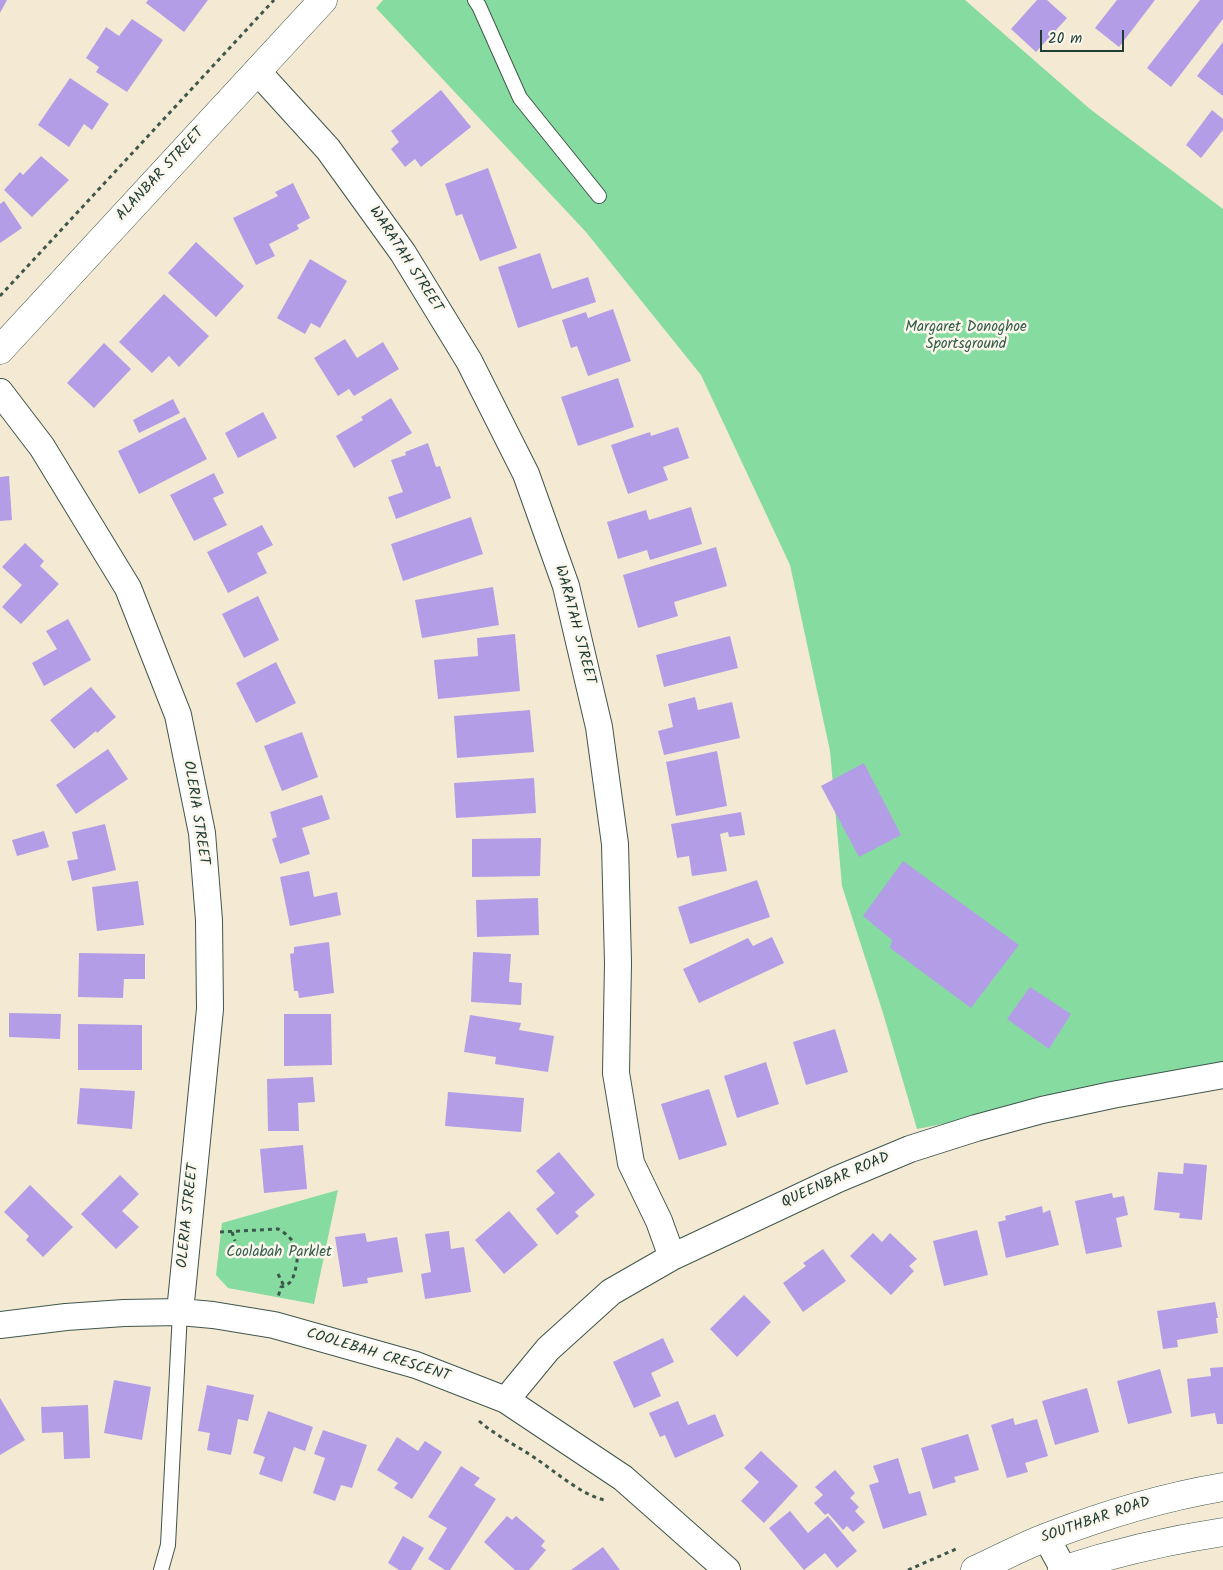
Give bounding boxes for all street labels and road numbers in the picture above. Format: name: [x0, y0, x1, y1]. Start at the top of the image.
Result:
street label: ALANBAR STREET: [113, 125, 209, 225]
street label: WARATAH STREET: [364, 204, 446, 316]
street label: WARATAH STREET: [549, 564, 599, 686]
street label: OLERIA STREET: [178, 760, 212, 866]
street label: QUEENBAR ROAD: [779, 1149, 893, 1213]
street label: OLERIA STREET: [175, 1163, 203, 1269]
street label: COOLEBAH CRESCENT: [304, 1326, 452, 1386]
street label: SOUTHBAR ROAD: [1039, 1494, 1153, 1548]

